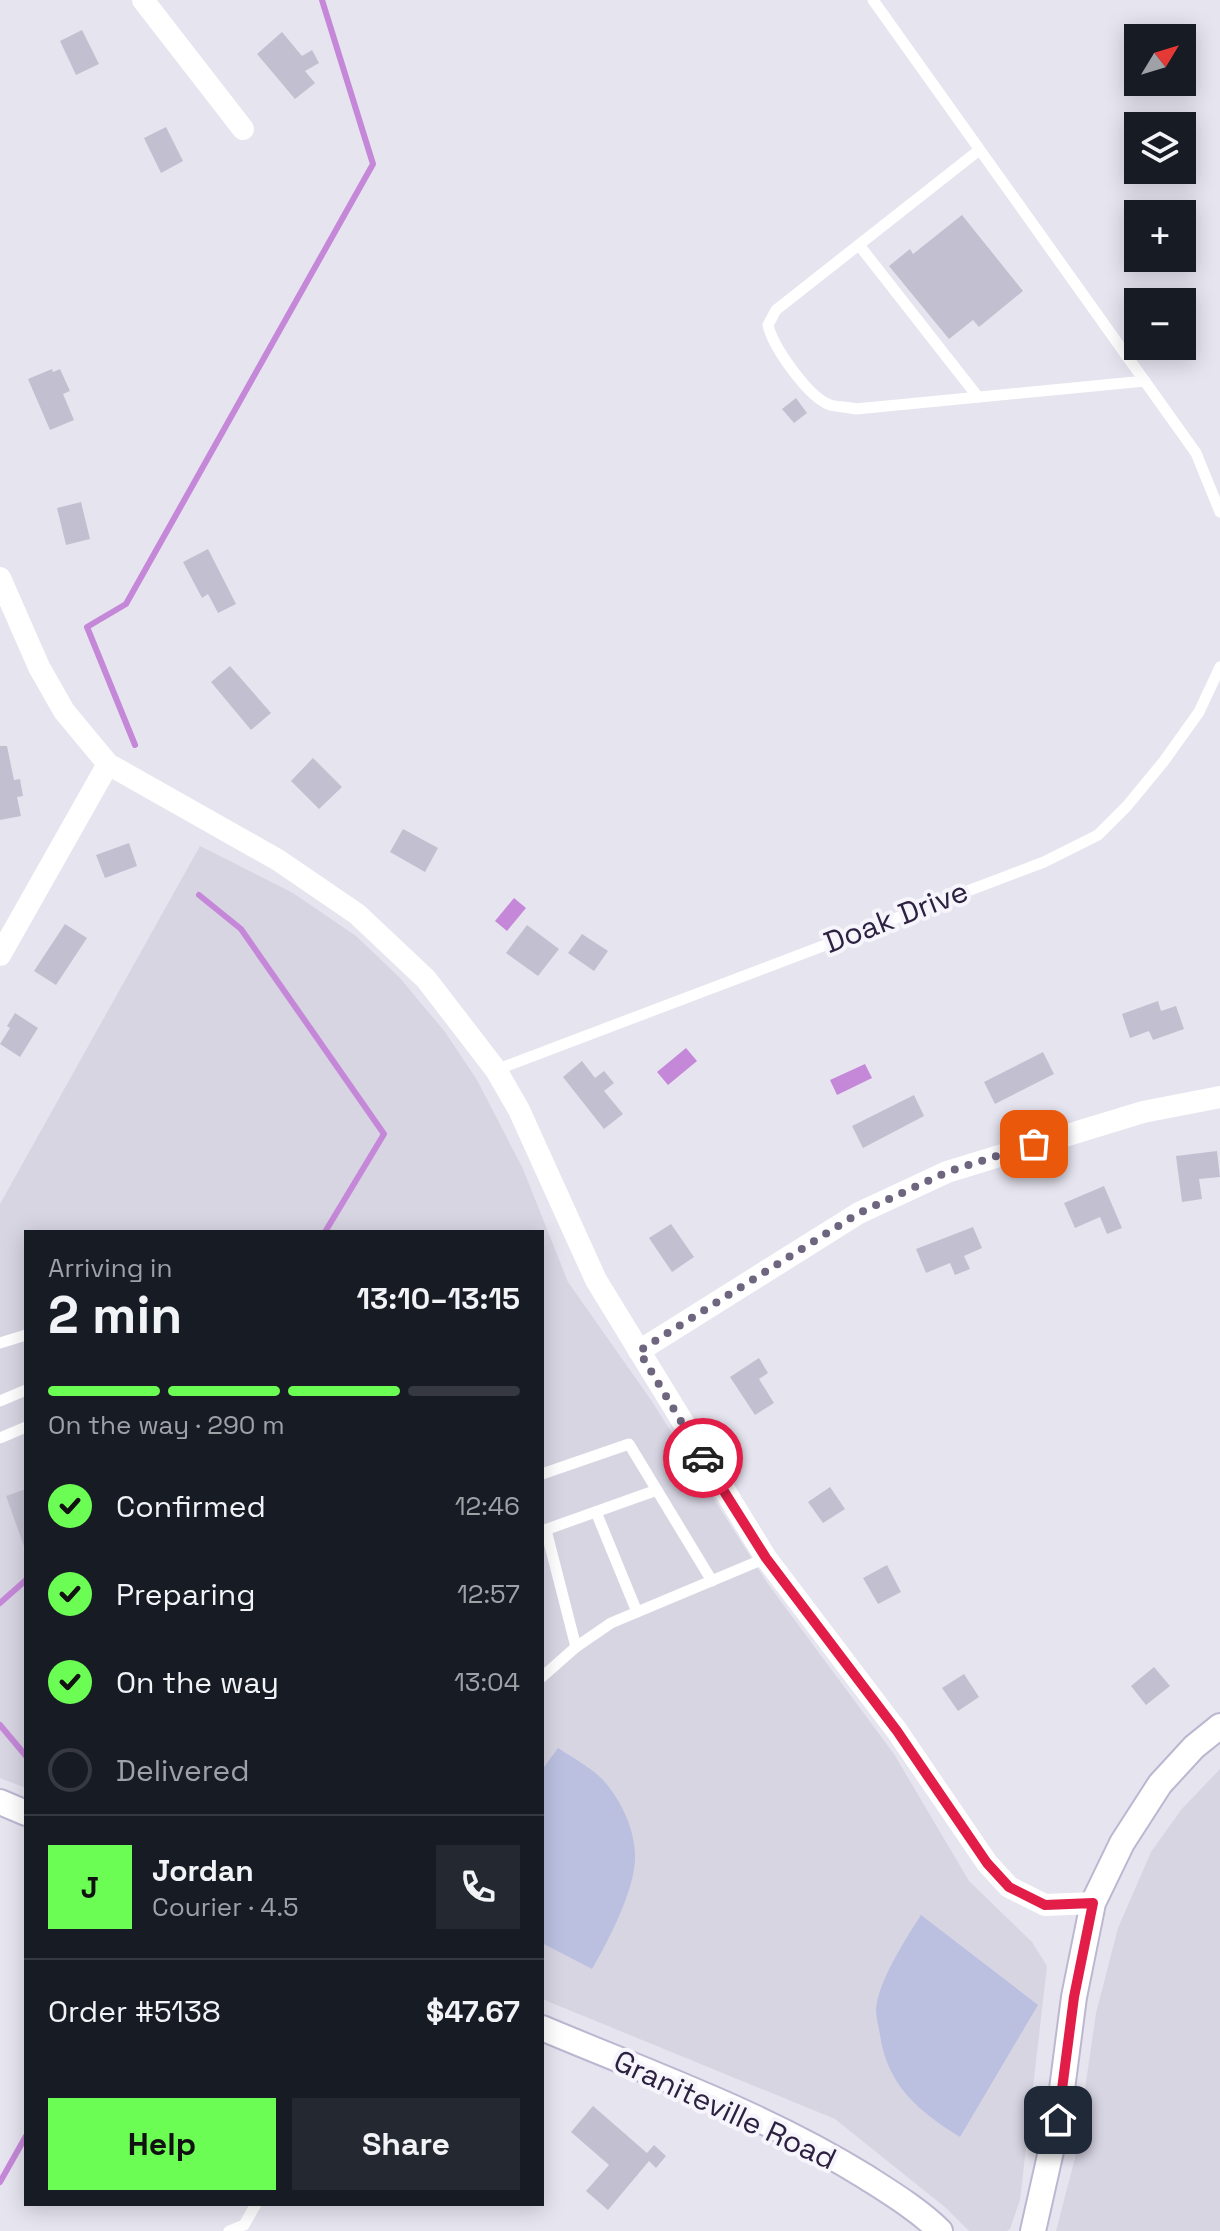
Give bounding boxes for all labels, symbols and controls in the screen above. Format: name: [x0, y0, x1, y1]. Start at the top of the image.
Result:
north arrow: [1124, 24, 1196, 96]
map controls: [1124, 24, 1196, 360]
button: layers: [1124, 112, 1196, 184]
button: +: [1124, 200, 1196, 272]
button: −: [1124, 288, 1196, 360]
street label: Doak Drive: [818, 871, 973, 962]
pin: [1000, 1110, 1068, 1178]
icon: bag: [1012, 1122, 1056, 1166]
text: Arriving in: [48, 1251, 172, 1285]
text: 13:10–13:15: [356, 1279, 520, 1318]
text: 2 min: [48, 1282, 182, 1348]
text: On the way · 290 m: [48, 1408, 285, 1442]
courier: [663, 1418, 743, 1498]
icon: car: [681, 1436, 725, 1480]
icon: check: [48, 1484, 92, 1528]
text: Confirmed: [116, 1487, 266, 1526]
text: 12:46: [455, 1489, 520, 1523]
icon: check: [48, 1572, 92, 1616]
text: Preparing: [116, 1575, 255, 1614]
text: 12:57: [457, 1577, 520, 1611]
icon: check: [48, 1660, 92, 1704]
text: On the way: [116, 1663, 279, 1702]
text: 13:04: [454, 1665, 520, 1699]
text: Delivered: [116, 1751, 250, 1790]
button: phone: [436, 1845, 520, 1929]
text: Jordan: [152, 1851, 254, 1890]
text: J: [81, 1868, 99, 1907]
text: Courier · 4.5: [152, 1890, 299, 1924]
text: Order #5138: [48, 1992, 221, 2031]
text: $47.67: [426, 1992, 520, 2031]
street label: Graniteville Road: [608, 2041, 843, 2178]
pin: [1024, 2086, 1092, 2154]
button: Help: [48, 2098, 276, 2190]
button: Share: [292, 2098, 520, 2190]
icon: home: [1036, 2098, 1080, 2142]

